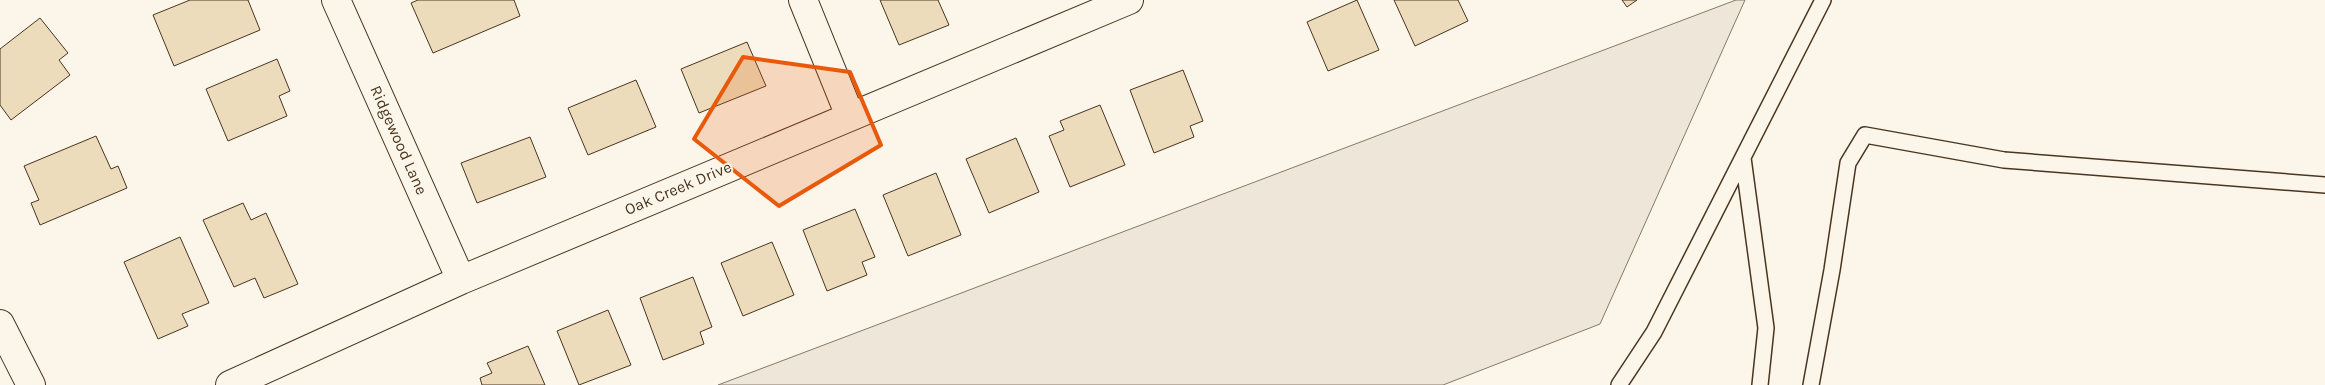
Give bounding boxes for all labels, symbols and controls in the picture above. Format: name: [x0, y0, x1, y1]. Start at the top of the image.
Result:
street label: Ridgewood Lane: [366, 82, 432, 198]
street label: Oak Creek Drive: [622, 157, 734, 219]

